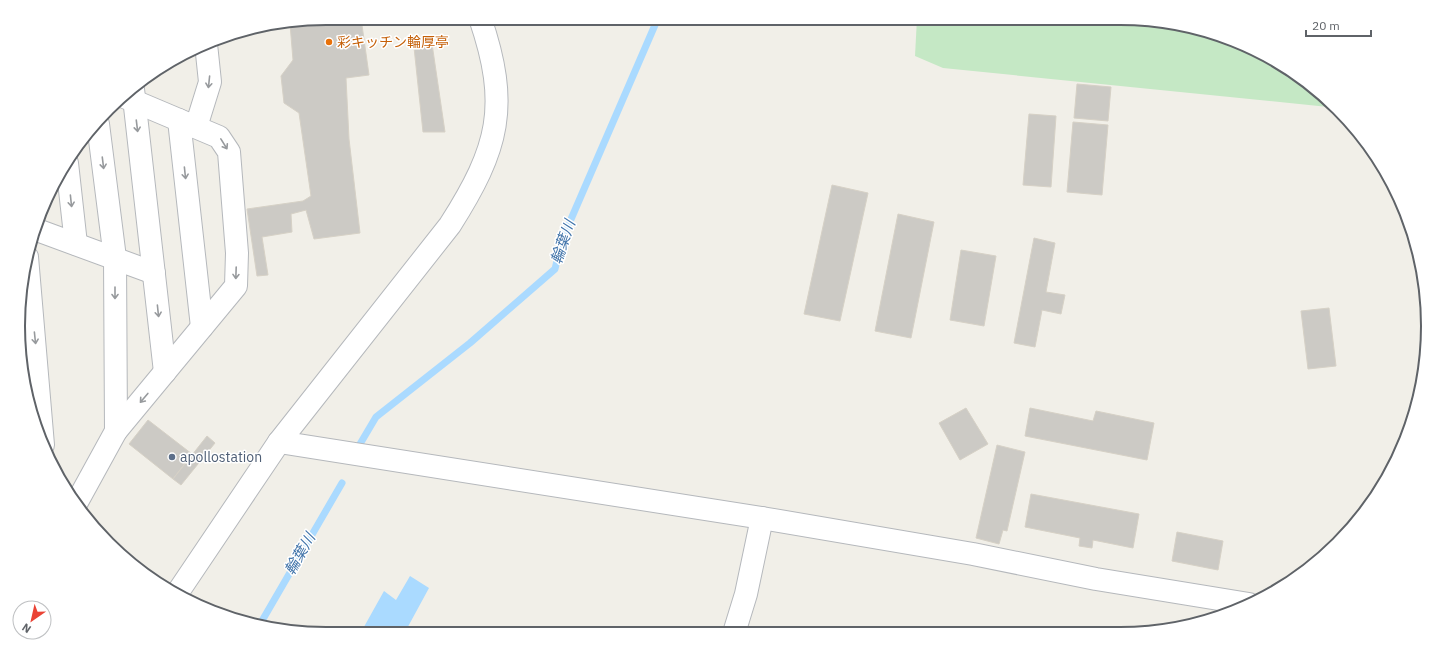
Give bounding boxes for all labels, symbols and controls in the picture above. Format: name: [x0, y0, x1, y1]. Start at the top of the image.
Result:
scale bar: [1306, 12, 1371, 38]
text: 20 m: [1312, 18, 1340, 33]
place label: 彩キッチン輪厚亭: [337, 33, 449, 51]
marker: 彩キッチン輪厚亭: [324, 37, 334, 47]
one-way arrow: [205, 76, 213, 89]
one-way arrow: [133, 119, 141, 132]
one-way arrow: [220, 139, 229, 150]
one-way arrow: [99, 156, 107, 169]
one-way arrow: [181, 166, 189, 179]
one-way arrow: [68, 194, 75, 207]
water label: 輪葉川: [546, 216, 579, 266]
one-way arrow: [233, 266, 240, 279]
one-way arrow: [111, 286, 119, 299]
one-way arrow: [155, 304, 162, 317]
one-way arrow: [31, 331, 39, 344]
one-way arrow: [139, 392, 148, 403]
place label: apollostation: [180, 448, 262, 466]
marker: apollostation: [167, 452, 177, 462]
water label: 輪葉川: [280, 528, 320, 578]
north arrow: [12, 600, 52, 640]
text: N: [19, 620, 34, 636]

